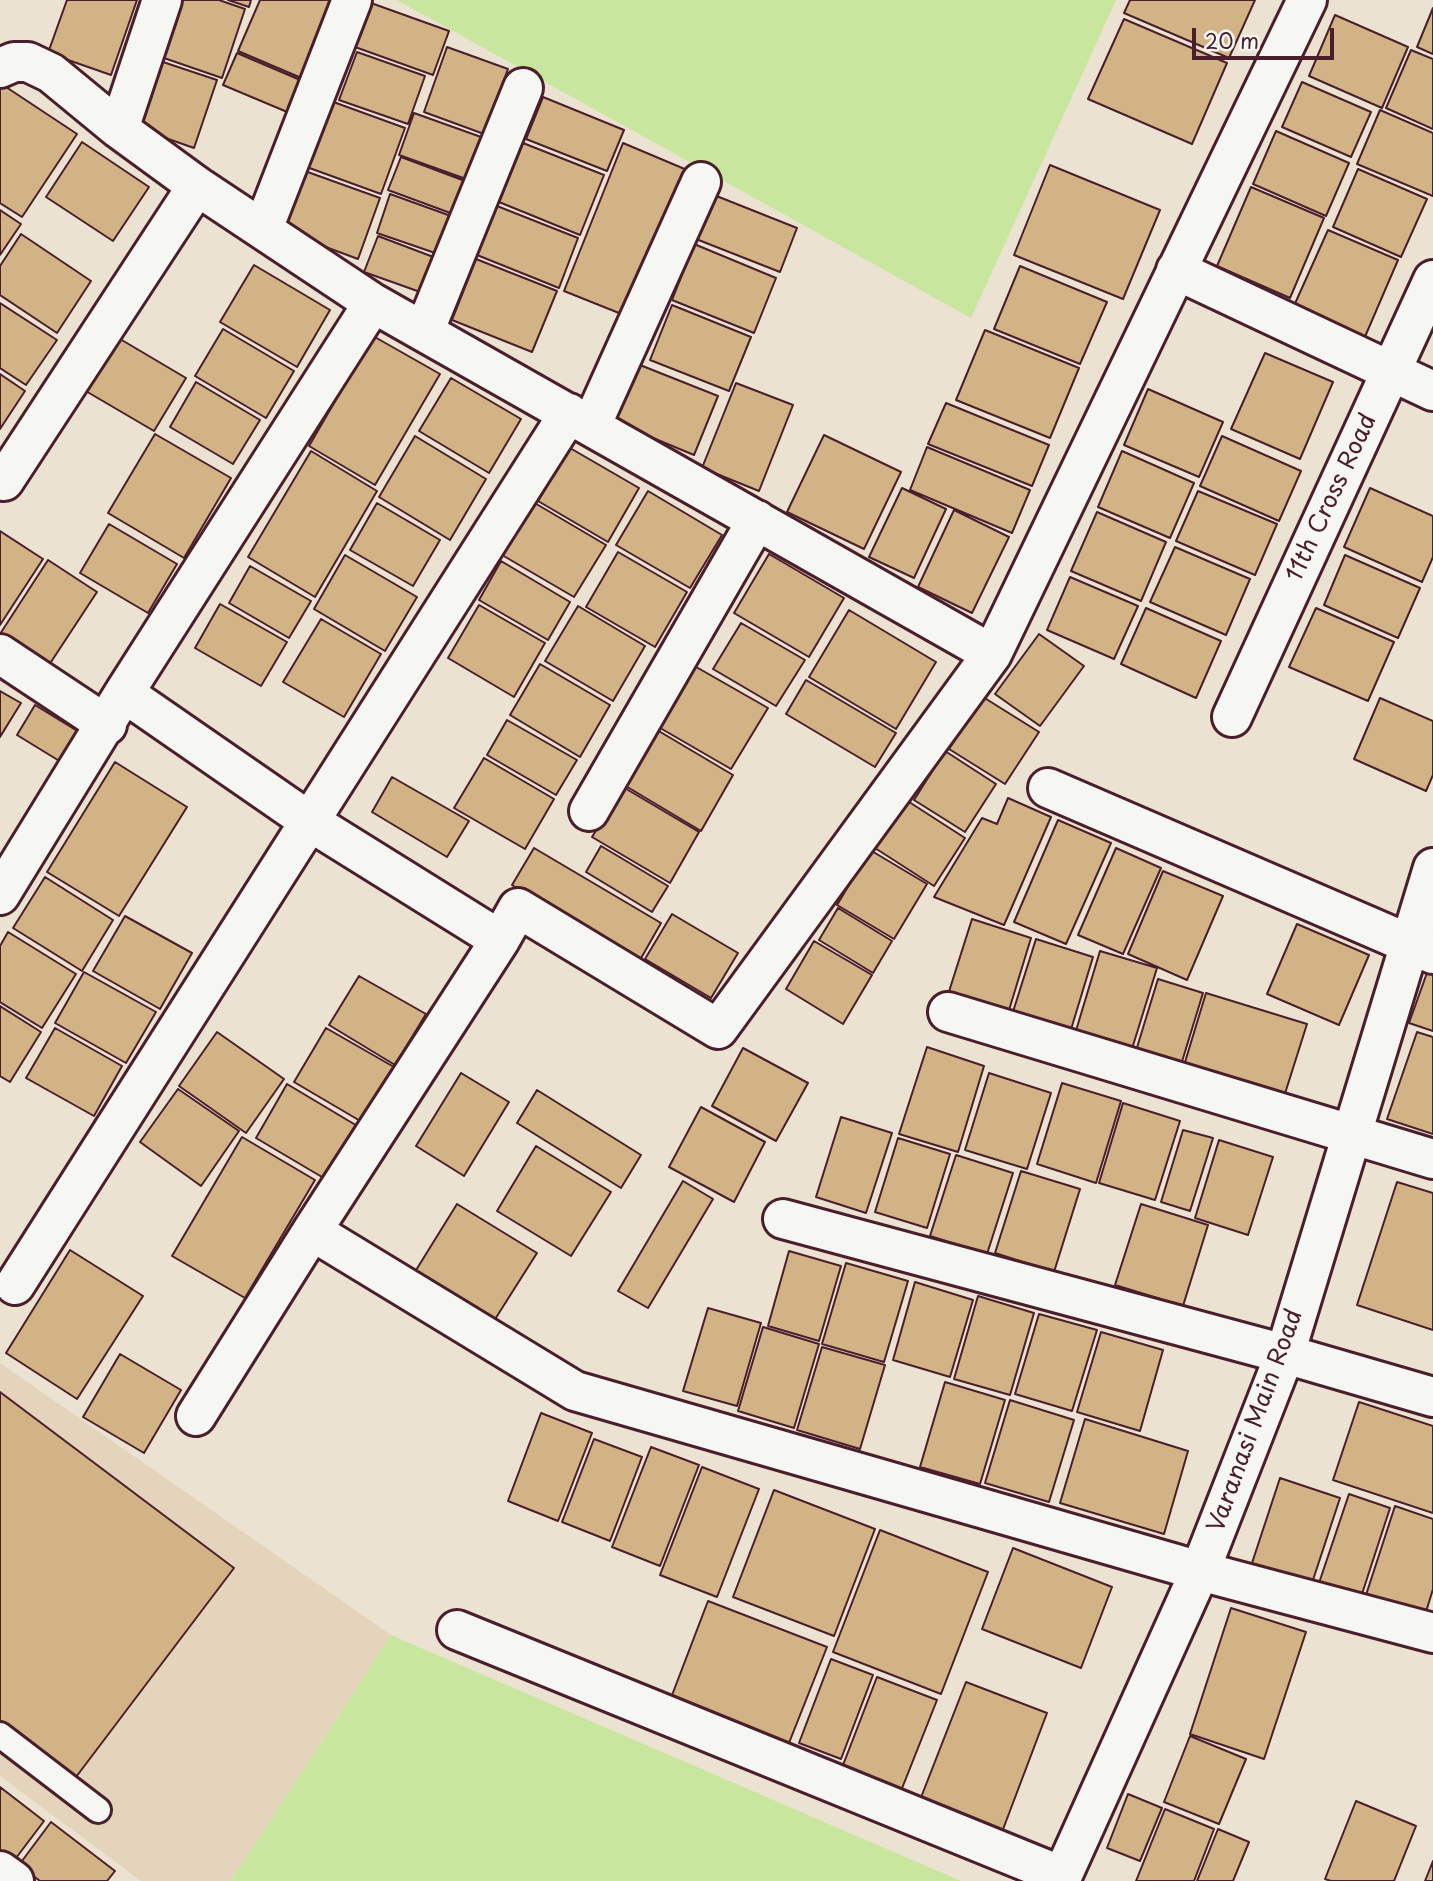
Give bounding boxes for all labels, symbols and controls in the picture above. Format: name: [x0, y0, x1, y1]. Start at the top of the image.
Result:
scale bar: [1195, 14, 1337, 58]
text: 20 m: [1205, 24, 1259, 56]
street label: 11th Cross Road: [1280, 409, 1384, 587]
street label: Varanasi Main Road: [1202, 1306, 1310, 1536]

